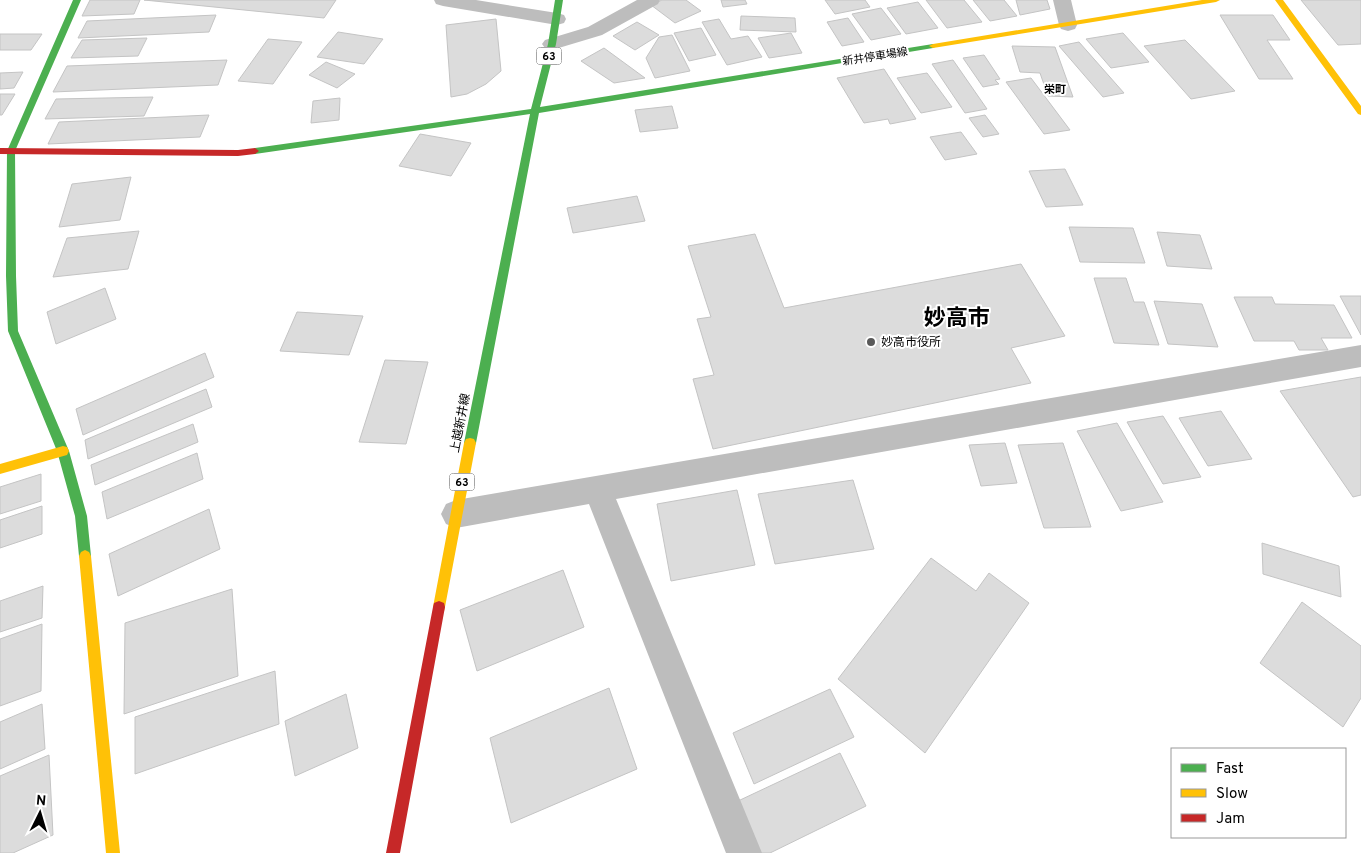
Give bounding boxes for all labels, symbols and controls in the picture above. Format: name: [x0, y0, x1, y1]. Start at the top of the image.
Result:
street label: 新井停車場線: [841, 45, 909, 69]
road number: 63: [536, 48, 562, 64]
district label: 栄町: [1044, 83, 1066, 97]
district label: 妙高市: [924, 306, 990, 333]
place label: 妙高市役所: [881, 335, 941, 351]
marker: 妙高市役所: [865, 336, 877, 348]
street label: 上越新井線: [447, 392, 475, 454]
road number: 63: [450, 474, 474, 491]
legend: [1171, 748, 1346, 838]
text: Fast: [1216, 760, 1244, 779]
text: Slow: [1216, 785, 1248, 804]
north arrow: [15, 788, 65, 838]
text: N: [35, 793, 47, 810]
text: Jam: [1216, 810, 1245, 829]

